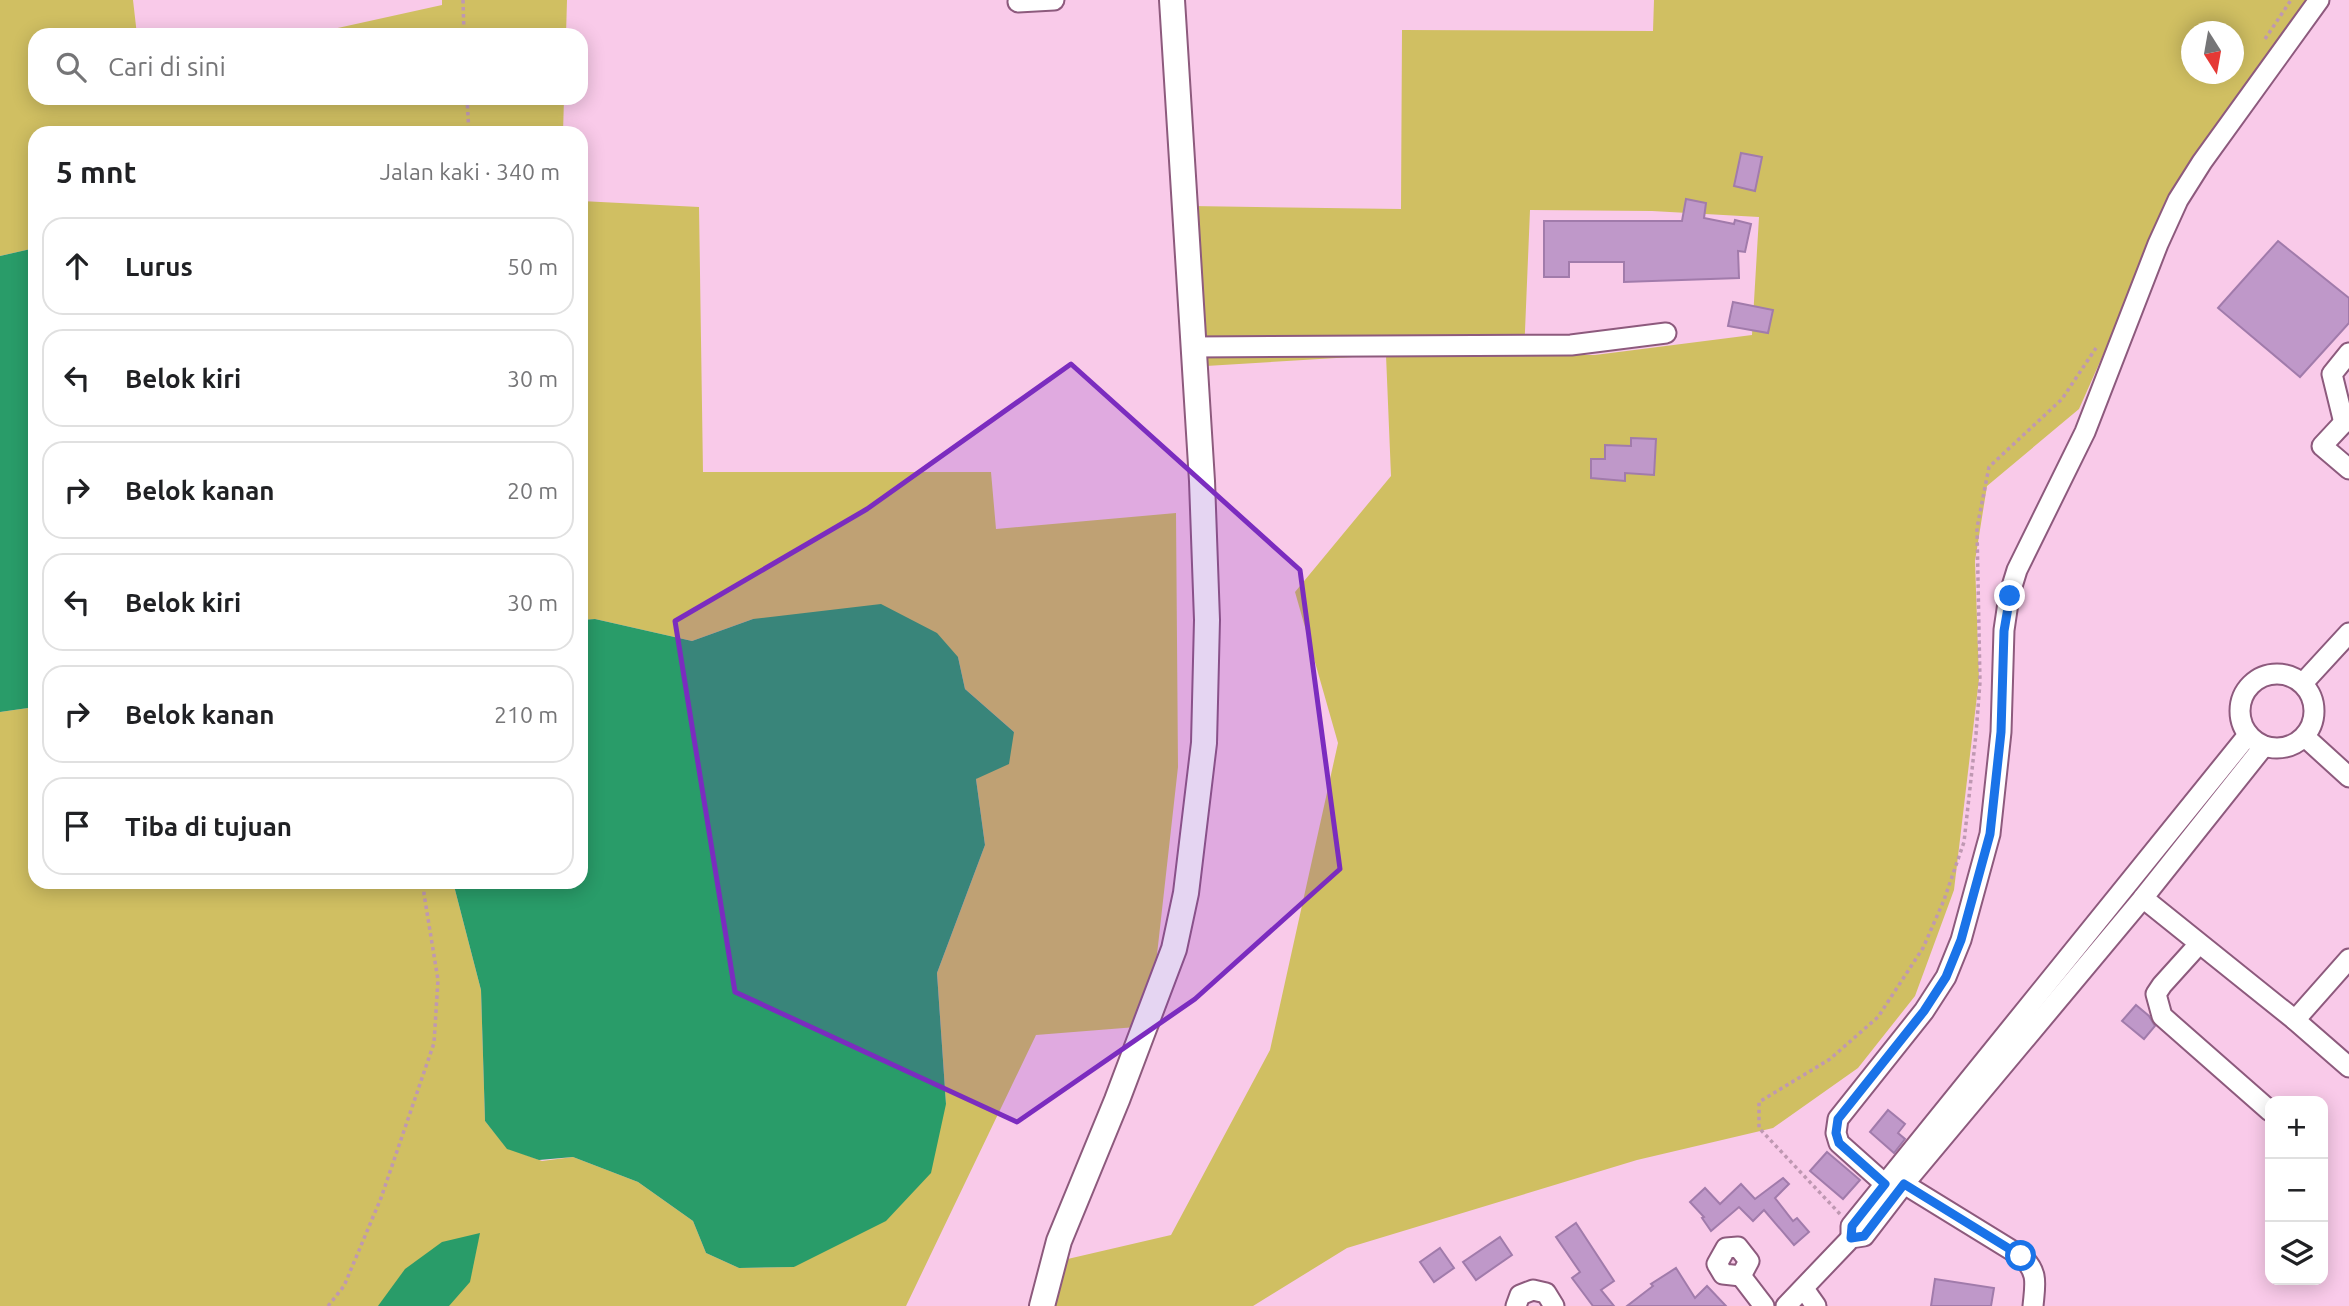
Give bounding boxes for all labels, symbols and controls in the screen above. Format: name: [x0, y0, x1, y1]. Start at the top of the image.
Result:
north arrow: [2181, 21, 2244, 84]
search box: [28, 28, 588, 105]
icon: search: [52, 48, 90, 86]
text: Cari di sini: [108, 52, 226, 81]
text: 5 mnt: [56, 155, 136, 189]
text: Jalan kaki · 340 m: [380, 159, 560, 184]
icon: ahead: [58, 247, 96, 285]
text: Lurus: [125, 252, 193, 281]
text: 50 m: [507, 254, 558, 279]
icon: left: [58, 359, 96, 397]
text: Belok kiri: [125, 364, 241, 393]
text: 30 m: [507, 366, 558, 391]
icon: right: [58, 471, 96, 509]
text: Belok kanan: [125, 476, 275, 505]
text: 20 m: [507, 478, 558, 503]
route end: [1994, 580, 2025, 611]
icon: left: [58, 583, 96, 621]
text: Belok kiri: [125, 588, 241, 617]
text: 30 m: [507, 590, 558, 615]
icon: right: [58, 695, 96, 733]
text: Belok kanan: [125, 700, 275, 729]
text: 210 m: [494, 702, 558, 727]
icon: arrive: [58, 807, 96, 845]
text: Tiba di tujuan: [125, 812, 292, 841]
map controls: [2265, 1096, 2328, 1285]
button: +: [2265, 1096, 2328, 1159]
button: −: [2265, 1159, 2328, 1222]
button: layers: [2265, 1222, 2328, 1285]
route start: [2005, 1240, 2036, 1271]

